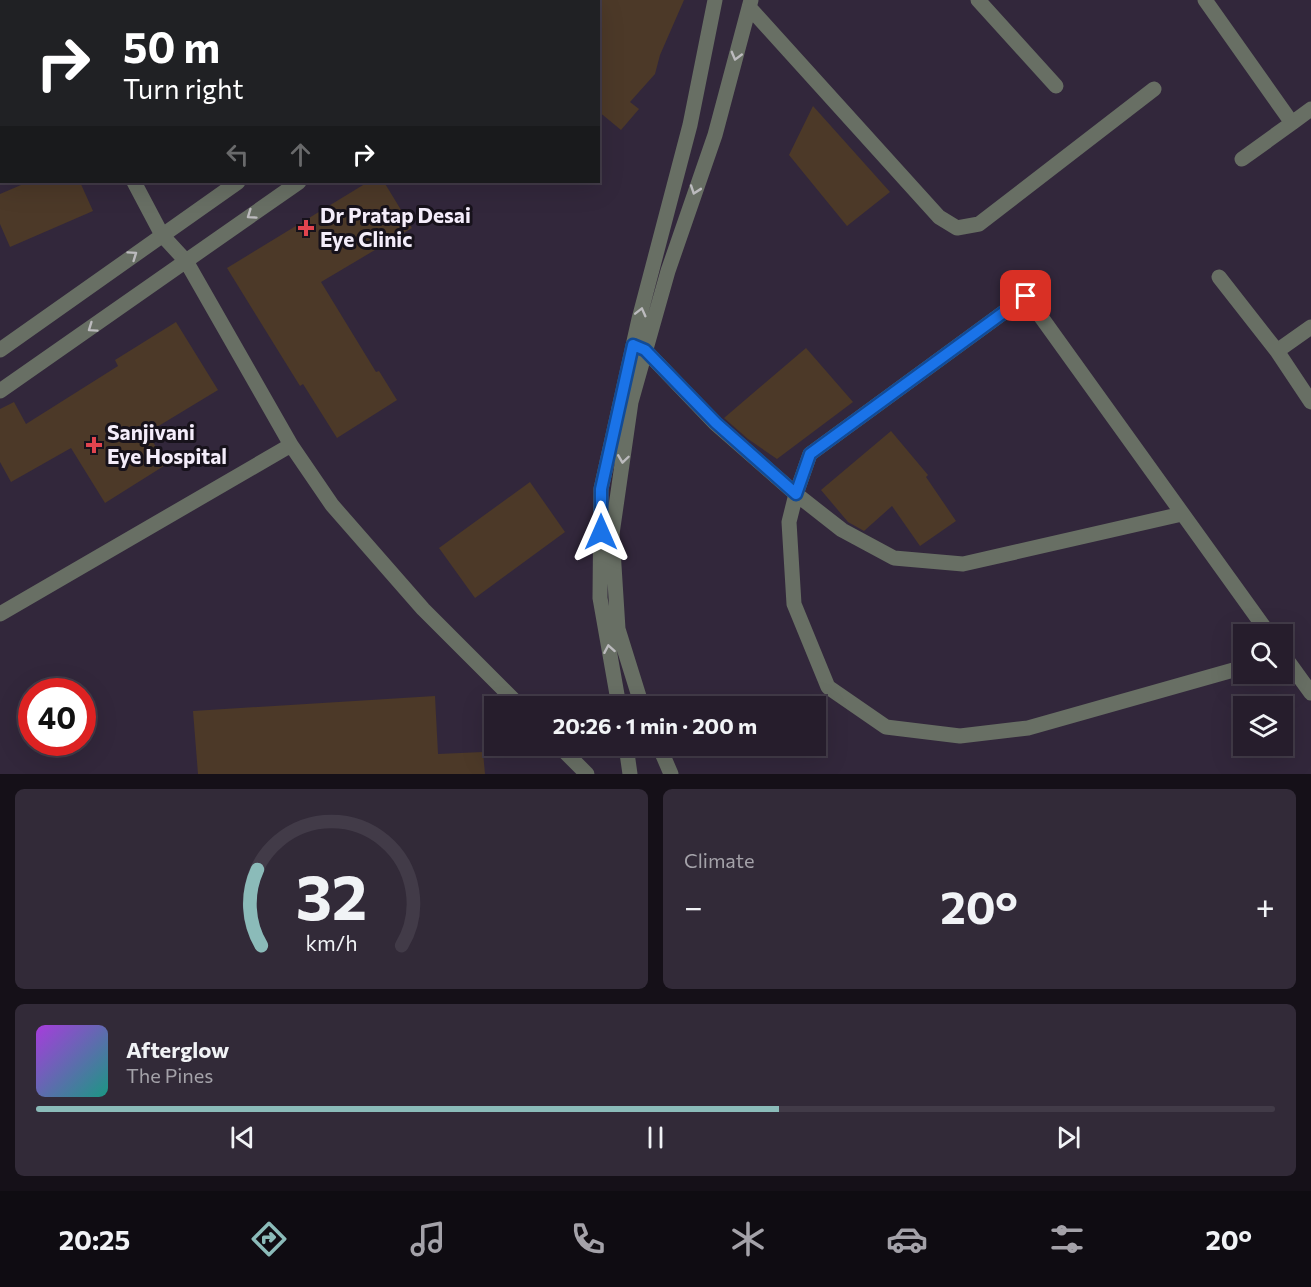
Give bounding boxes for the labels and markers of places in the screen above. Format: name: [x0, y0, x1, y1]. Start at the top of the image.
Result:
place label: Dr Pratap Desai Eye Clinic: [320, 202, 471, 251]
marker: Dr Pratap Desai Eye Clinic: [297, 219, 315, 237]
pin: [1000, 270, 1051, 321]
place label: Sanjivani Eye Hospital: [107, 419, 227, 468]
marker: Sanjivani Eye Hospital: [85, 436, 103, 454]

